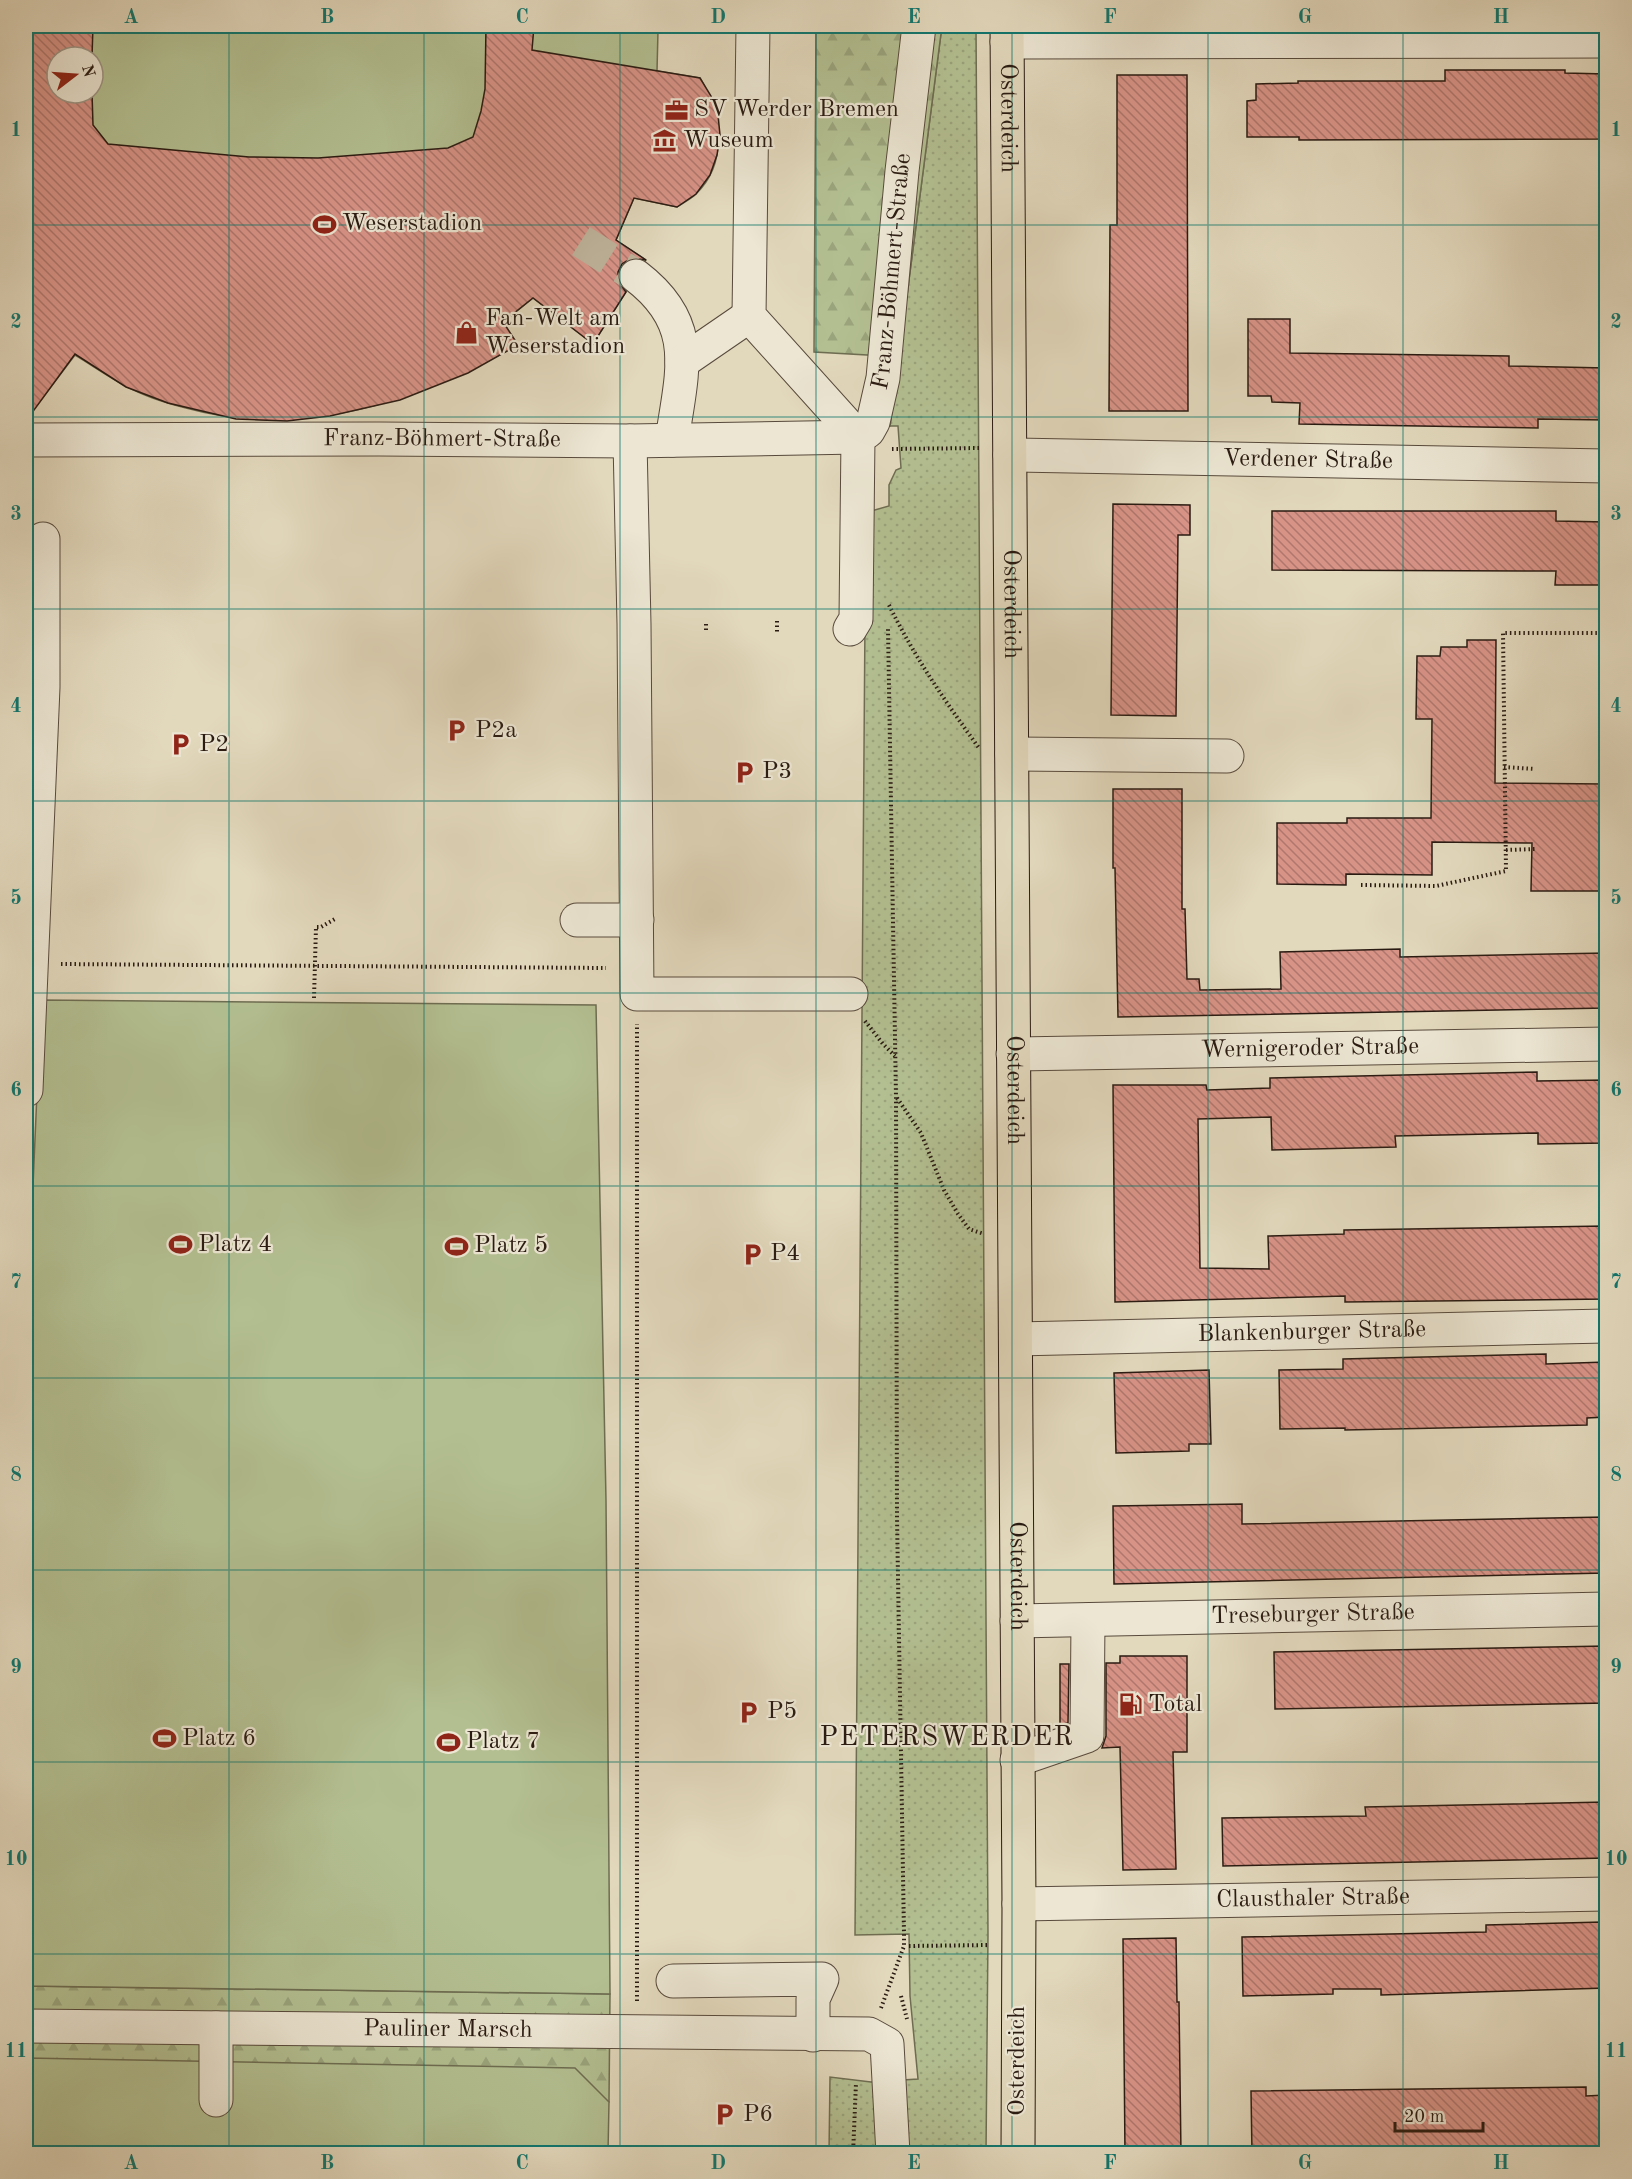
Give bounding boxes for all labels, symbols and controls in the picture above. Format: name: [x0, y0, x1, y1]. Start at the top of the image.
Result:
text: A: [123, 8, 139, 28]
text: B: [320, 8, 334, 28]
text: C: [515, 8, 529, 28]
text: D: [710, 8, 726, 28]
text: E: [907, 8, 921, 28]
text: F: [1103, 8, 1117, 28]
text: G: [1298, 8, 1312, 28]
text: H: [1493, 8, 1509, 28]
north arrow: [45, 45, 105, 105]
text: N: [78, 63, 97, 80]
street label: Osterdeich: [995, 63, 1020, 173]
office icon: SV Werder Bremen: [663, 97, 689, 123]
place label: SV Werder Bremen: [694, 98, 899, 122]
text: 1: [10, 121, 22, 141]
text: 1: [1610, 121, 1622, 141]
museum icon: Wuseum: [652, 128, 678, 154]
place label: Wuseum: [683, 129, 774, 153]
street label: Franz-Böhmert-Straße: [869, 152, 916, 392]
sports icon: Weserstadion: [311, 211, 337, 237]
place label: Weserstadion: [342, 212, 482, 236]
place label: Fan-Welt am Weserstadion: [485, 307, 625, 359]
text: 2: [10, 313, 22, 333]
text: 2: [1610, 313, 1622, 333]
shop icon: Fan-Welt am Weserstadion: [454, 320, 480, 346]
street label: Franz-Böhmert-Straße: [323, 427, 561, 452]
street label: Verdener Straße: [1223, 447, 1393, 474]
text: 3: [10, 505, 22, 525]
text: 3: [1610, 505, 1622, 525]
street label: Osterdeich: [998, 549, 1023, 659]
text: 4: [10, 697, 22, 717]
text: 4: [1610, 697, 1622, 717]
parking icon: P2a: [444, 718, 470, 744]
place label: P2a: [475, 719, 517, 743]
parking icon: P2: [168, 732, 194, 758]
place label: P2: [199, 733, 229, 757]
parking icon: P3: [731, 759, 757, 785]
place label: P3: [762, 760, 792, 784]
text: 5: [10, 888, 22, 909]
text: 5: [1610, 888, 1622, 909]
street label: Osterdeich: [1001, 1035, 1026, 1145]
street label: Wernigeroder Straße: [1201, 1035, 1419, 1063]
text: 6: [10, 1081, 22, 1101]
text: 6: [1610, 1081, 1622, 1101]
sports icon: Platz 4: [167, 1232, 193, 1258]
place label: Platz 4: [198, 1233, 272, 1257]
sports icon: Platz 5: [443, 1233, 469, 1259]
place label: Platz 5: [474, 1234, 548, 1258]
parking icon: P4: [739, 1241, 765, 1267]
place label: P4: [770, 1242, 800, 1266]
text: 7: [10, 1273, 22, 1293]
text: 7: [1610, 1273, 1622, 1293]
street label: Blankenburger Straße: [1197, 1318, 1426, 1347]
text: 8: [10, 1466, 22, 1486]
text: 8: [1610, 1466, 1622, 1486]
street label: Osterdeich: [1005, 1521, 1029, 1631]
street label: Treseburger Straße: [1211, 1601, 1415, 1629]
text: 9: [10, 1658, 22, 1678]
text: 9: [1610, 1658, 1622, 1678]
fuel station icon: Total: [1117, 1692, 1143, 1718]
place label: Total: [1148, 1693, 1202, 1717]
parking icon: P5: [736, 1699, 762, 1725]
place label: P5: [767, 1700, 797, 1724]
district label: PETERSWERDER: [820, 1724, 1074, 1751]
sports icon: Platz 6: [151, 1726, 177, 1752]
place label: Platz 6: [182, 1727, 256, 1751]
sports icon: Platz 7: [435, 1729, 461, 1755]
place label: Platz 7: [466, 1730, 540, 1754]
text: 10: [4, 1850, 28, 1870]
text: 10: [1604, 1850, 1628, 1870]
street label: Clausthaler Straße: [1216, 1885, 1410, 1913]
street label: Osterdeich: [1006, 2006, 1030, 2116]
street label: Pauliner Marsch: [363, 2017, 533, 2043]
text: 11: [4, 2042, 28, 2062]
text: 11: [1604, 2042, 1628, 2062]
scale bar: [1395, 2095, 1484, 2133]
parking icon: P6: [712, 2102, 738, 2128]
place label: P6: [743, 2103, 773, 2127]
text: 20 m: [1404, 2108, 1444, 2126]
text: A: [123, 2154, 139, 2174]
text: B: [320, 2154, 334, 2174]
text: C: [515, 2154, 529, 2174]
text: D: [710, 2154, 726, 2174]
text: E: [907, 2154, 921, 2174]
text: F: [1103, 2154, 1117, 2174]
text: G: [1298, 2154, 1312, 2174]
text: H: [1493, 2154, 1509, 2174]

